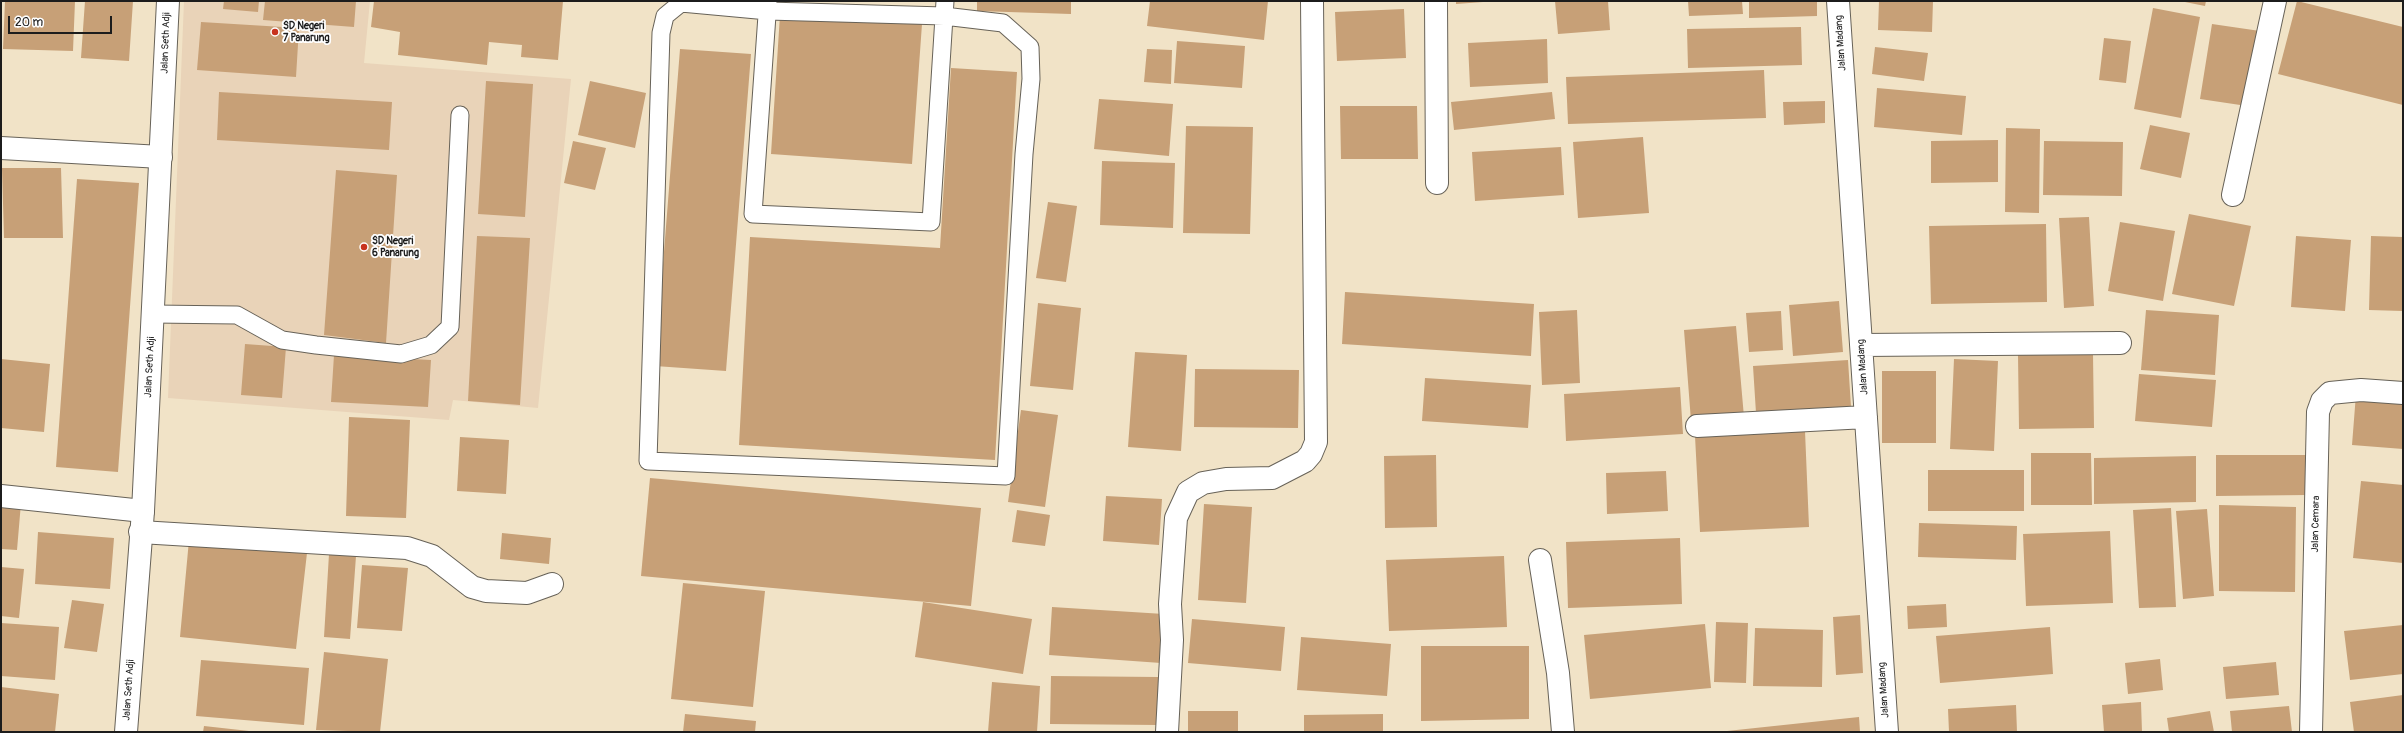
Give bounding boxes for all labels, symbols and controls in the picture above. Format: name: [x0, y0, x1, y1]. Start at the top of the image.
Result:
scale bar: [10, 8, 114, 34]
street label: Jalan Seth Adji: [159, 12, 173, 74]
text: 20 m: [15, 15, 43, 30]
street label: Jalan Madang: [1833, 15, 1849, 71]
place label: SD Negeri 7 Panarung: [283, 20, 330, 44]
marker: SD Negeri 7 Panarung: [270, 27, 280, 37]
place label: SD Negeri 6 Panarung: [372, 235, 419, 258]
marker: SD Negeri 6 Panarung: [359, 242, 369, 252]
street label: Jalan Seth Adji: [142, 336, 158, 398]
street label: Jalan Madang: [1855, 339, 1871, 395]
street label: Jalan Cemara: [2310, 496, 2322, 552]
street label: Jalan Seth Adji: [121, 659, 137, 721]
street label: Jalan Madang: [1876, 662, 1892, 718]

